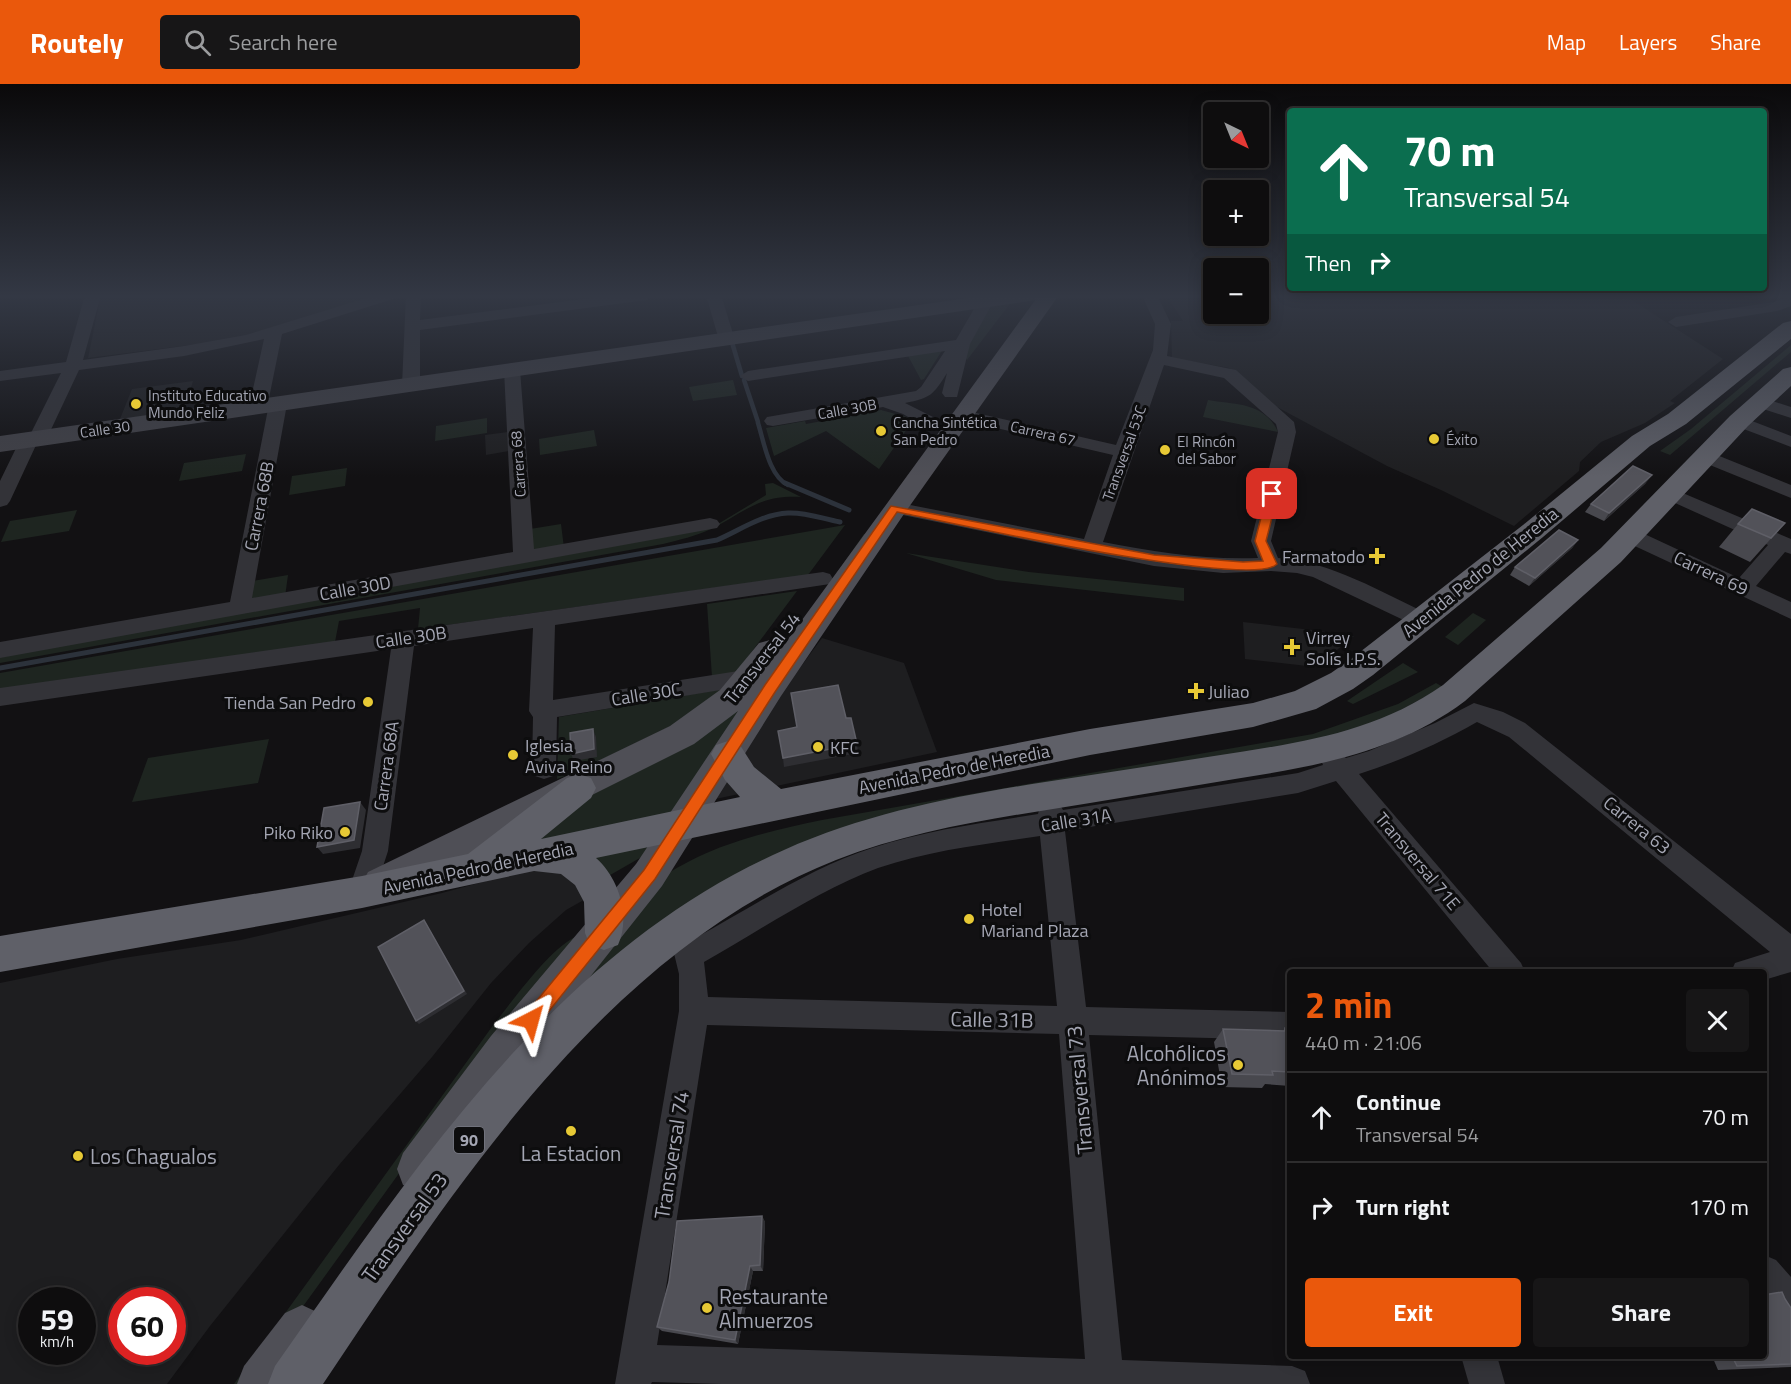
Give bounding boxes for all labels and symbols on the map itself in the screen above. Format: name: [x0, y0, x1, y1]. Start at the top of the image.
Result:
north arrow: [1203, 102, 1269, 168]
place label: Instituto Educativo Mundo Feliz: [148, 384, 267, 424]
street label: Calle 30B: [816, 393, 878, 425]
marker: Instituto Educativo Mundo Feliz: [129, 397, 143, 411]
street label: Transversal 53C: [1096, 402, 1152, 504]
place label: Cancha Sintética San Pedro: [893, 411, 997, 451]
street label: Calle 30: [79, 414, 131, 444]
street label: Carrera 67: [1008, 414, 1078, 452]
marker: Cancha Sintética San Pedro: [874, 424, 888, 438]
place label: Éxito: [1446, 428, 1478, 451]
street label: Carrera 68: [504, 430, 532, 498]
place label: El Rincón del Sabor: [1177, 430, 1236, 470]
marker: Éxito: [1427, 432, 1441, 446]
marker: El Rincón del Sabor: [1158, 443, 1172, 457]
street label: Carrera 68B: [237, 459, 281, 553]
pin: [1246, 468, 1297, 519]
street label: Avenida Pedro de Heredia: [1396, 500, 1564, 644]
place label: Farmatodo: [1282, 543, 1365, 570]
street label: Carrera 69: [1669, 544, 1753, 602]
marker: Farmatodo: [1370, 549, 1384, 563]
street label: Calle 30D: [317, 568, 393, 608]
street label: Transversal 54: [717, 606, 807, 710]
street label: Calle 30B: [374, 619, 448, 655]
place label: Virrey Solís I.P.S.: [1306, 624, 1381, 672]
marker: Virrey Solís I.P.S.: [1283, 638, 1301, 656]
street label: Calle 30C: [609, 675, 683, 713]
place label: Juliao: [1208, 678, 1249, 705]
marker: Juliao: [1189, 684, 1203, 698]
place label: Tienda San Pedro: [224, 689, 356, 716]
marker: Tienda San Pedro: [361, 695, 375, 709]
street label: Carrera 68A: [366, 719, 406, 813]
place label: Iglesia Aviva Reino: [525, 732, 613, 780]
place label: KFC: [830, 734, 860, 761]
street label: Avenida Pedro de Heredia: [856, 737, 1052, 801]
marker: KFC: [811, 740, 825, 754]
marker: Iglesia Aviva Reino: [506, 748, 520, 762]
street label: Carrera 63: [1598, 789, 1676, 861]
street label: Calle 31A: [1039, 801, 1113, 839]
street label: Transversal 71E: [1369, 806, 1467, 916]
place label: Piko Riko: [264, 819, 333, 846]
marker: Piko Riko: [338, 825, 352, 839]
street label: Avenida Pedro de Heredia: [380, 835, 576, 901]
place label: Hotel Mariand Plaza: [981, 896, 1089, 944]
marker: Hotel Mariand Plaza: [962, 912, 976, 926]
position arrow: [499, 988, 563, 1052]
street label: Calle 31B: [950, 1002, 1034, 1036]
street label: Transversal 73: [1057, 1024, 1101, 1156]
place label: Alcohólicos Anónimos: [1127, 1037, 1226, 1093]
marker: Alcohólicos Anónimos: [1231, 1058, 1245, 1072]
street label: Transversal 74: [645, 1089, 697, 1221]
marker: La Estacion: [564, 1124, 578, 1138]
road number: 90: [454, 1127, 484, 1153]
place label: La Estacion: [521, 1137, 621, 1169]
place label: Los Chagualos: [90, 1140, 217, 1172]
marker: Los Chagualos: [71, 1149, 85, 1163]
street label: Transversal 53: [353, 1165, 455, 1289]
place label: Restaurante Almuerzos: [719, 1280, 828, 1336]
speed limit sign: 60: [108, 1287, 186, 1365]
marker: Restaurante Almuerzos: [700, 1301, 714, 1315]

